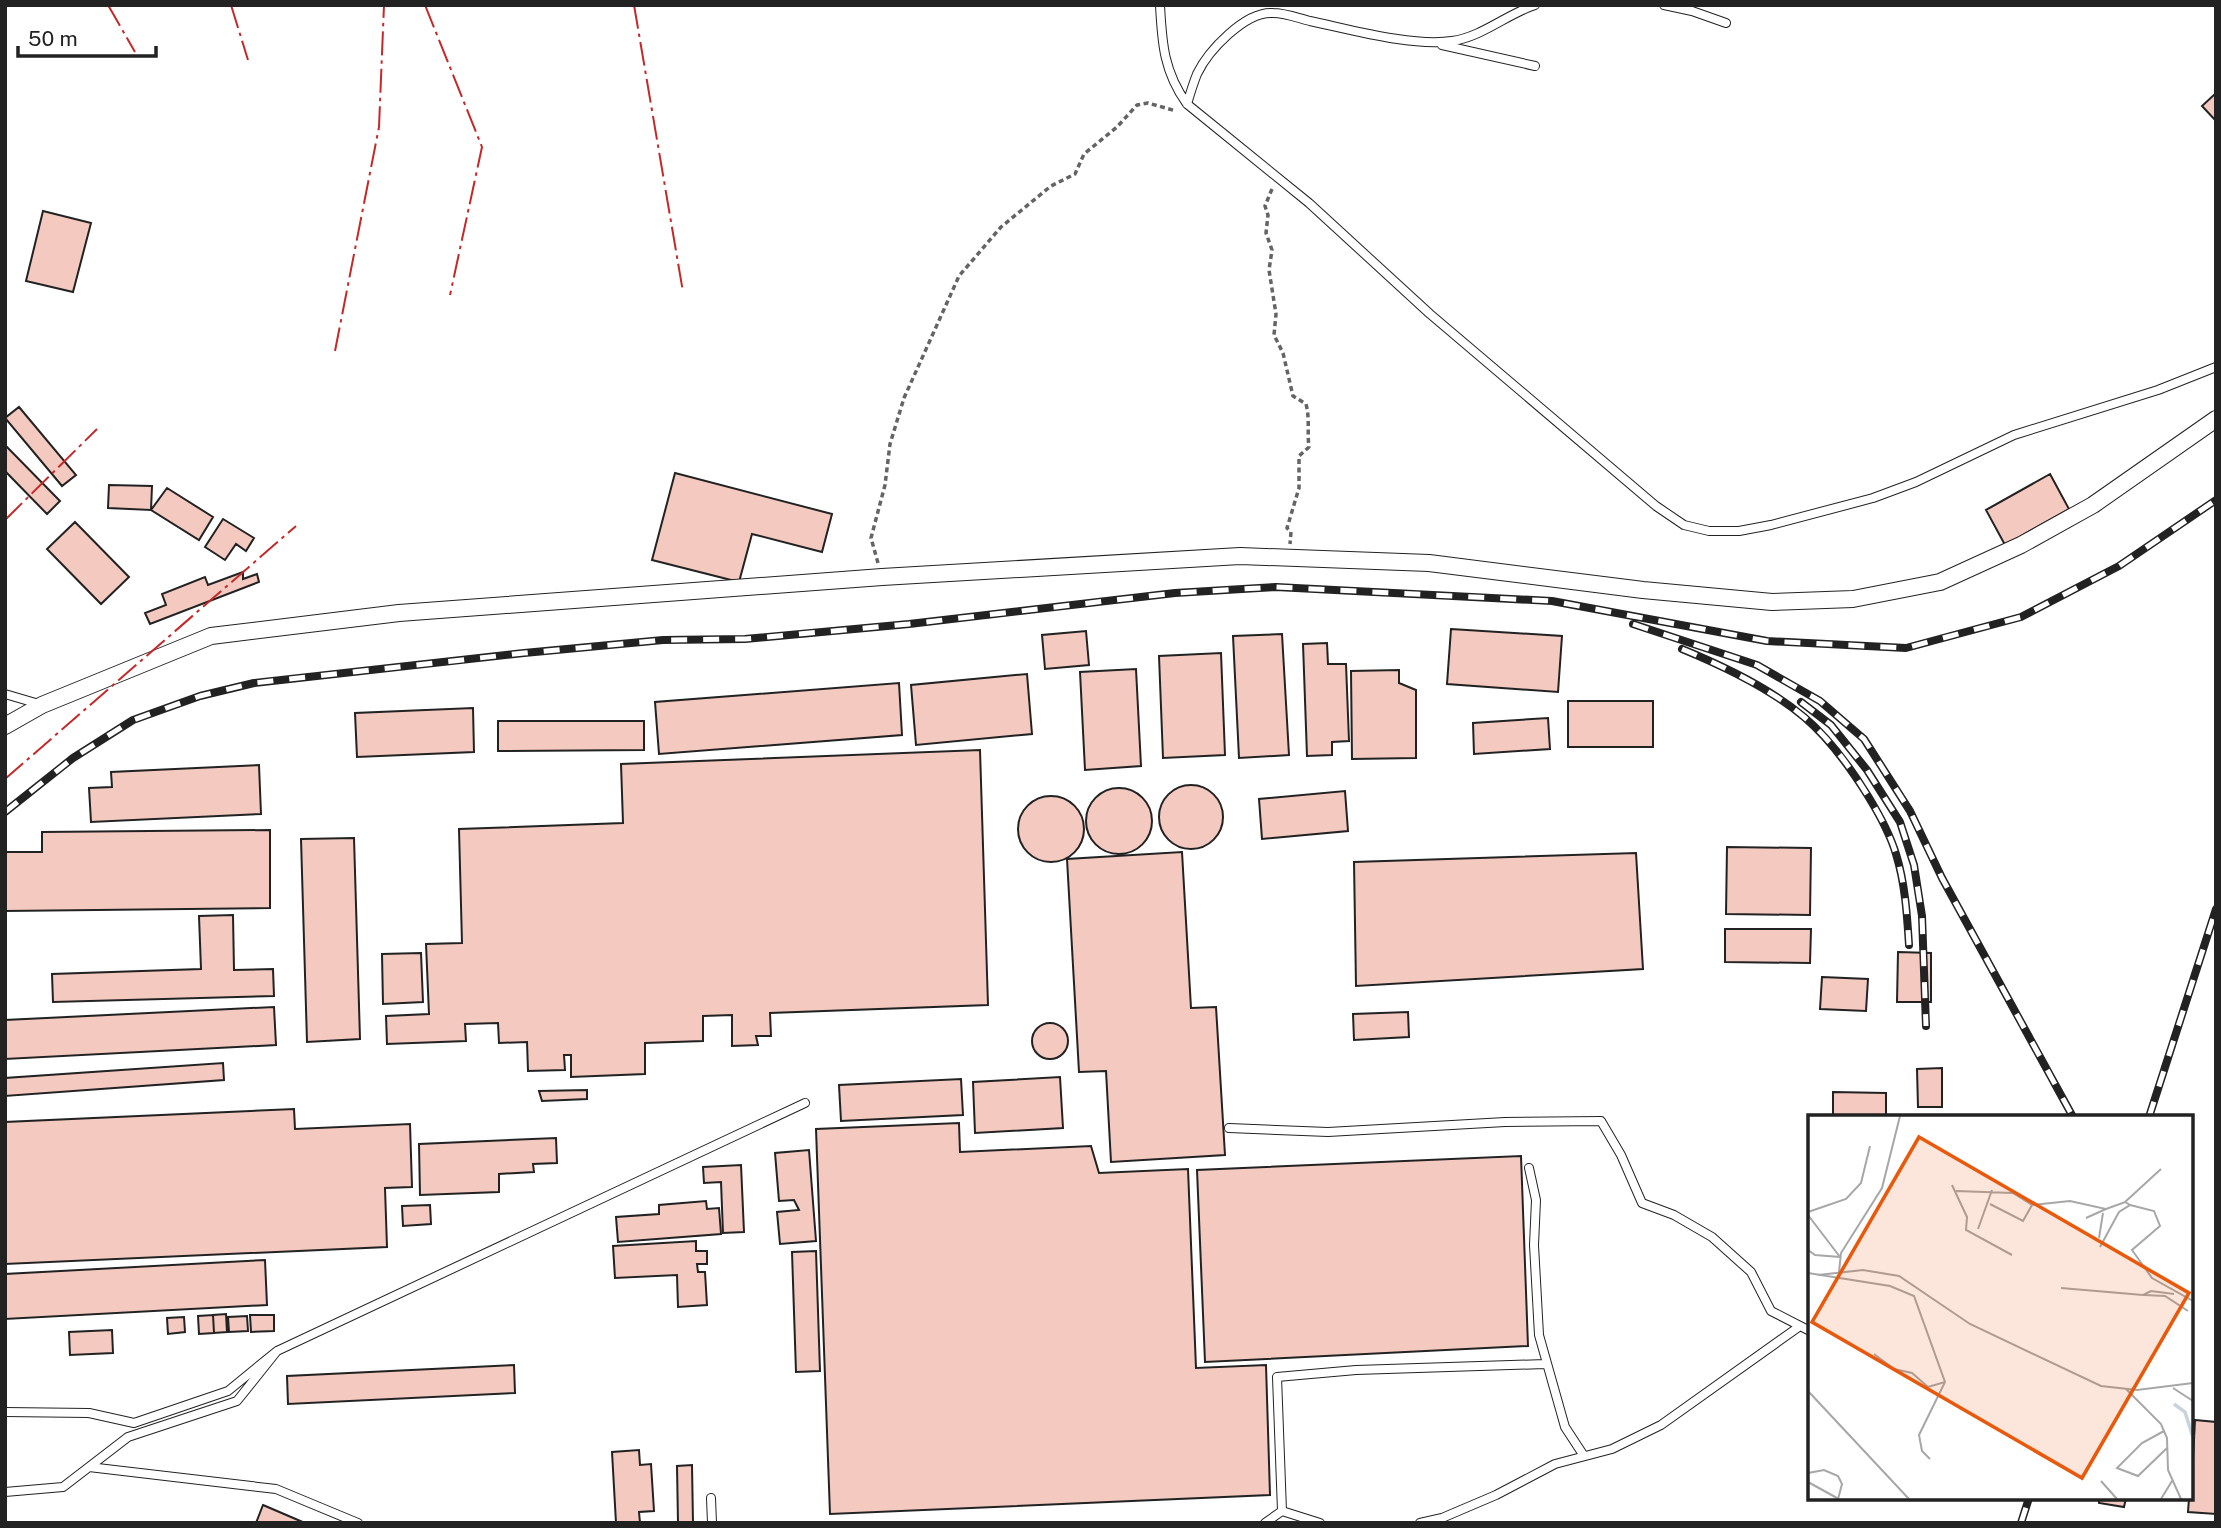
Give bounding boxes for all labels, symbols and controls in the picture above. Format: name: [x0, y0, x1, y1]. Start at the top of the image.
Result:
scale bar: [18, 14, 156, 58]
text: 50 m: [28, 26, 78, 51]
inset map: [1808, 1115, 2193, 1500]

